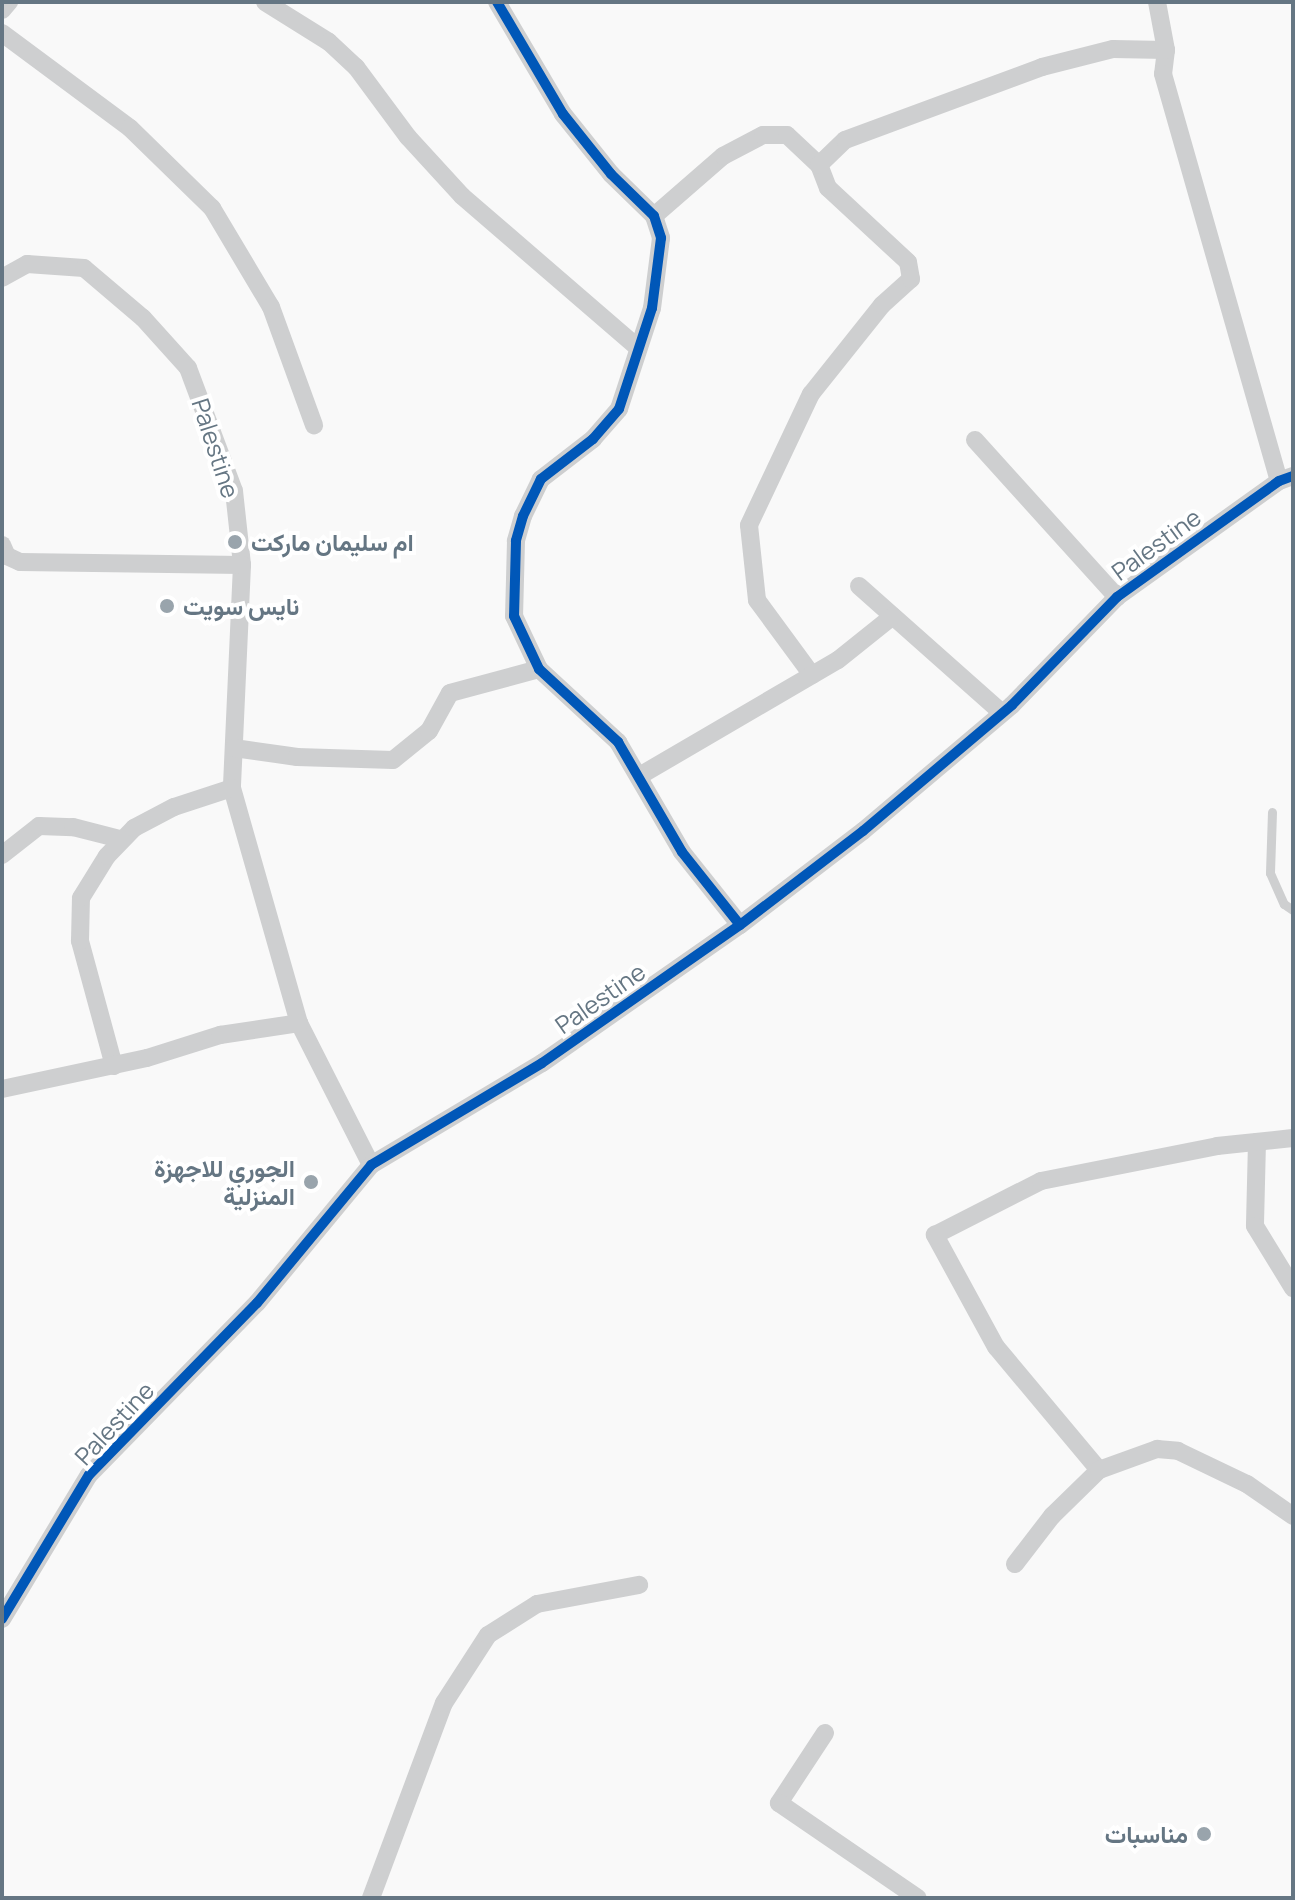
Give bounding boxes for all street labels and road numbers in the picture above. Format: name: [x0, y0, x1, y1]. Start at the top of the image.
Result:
street label: Palestine: [186, 395, 246, 501]
street label: Palestine: [1106, 502, 1206, 586]
street label: Palestine: [550, 957, 650, 1039]
street label: Palestine: [68, 1376, 160, 1470]

